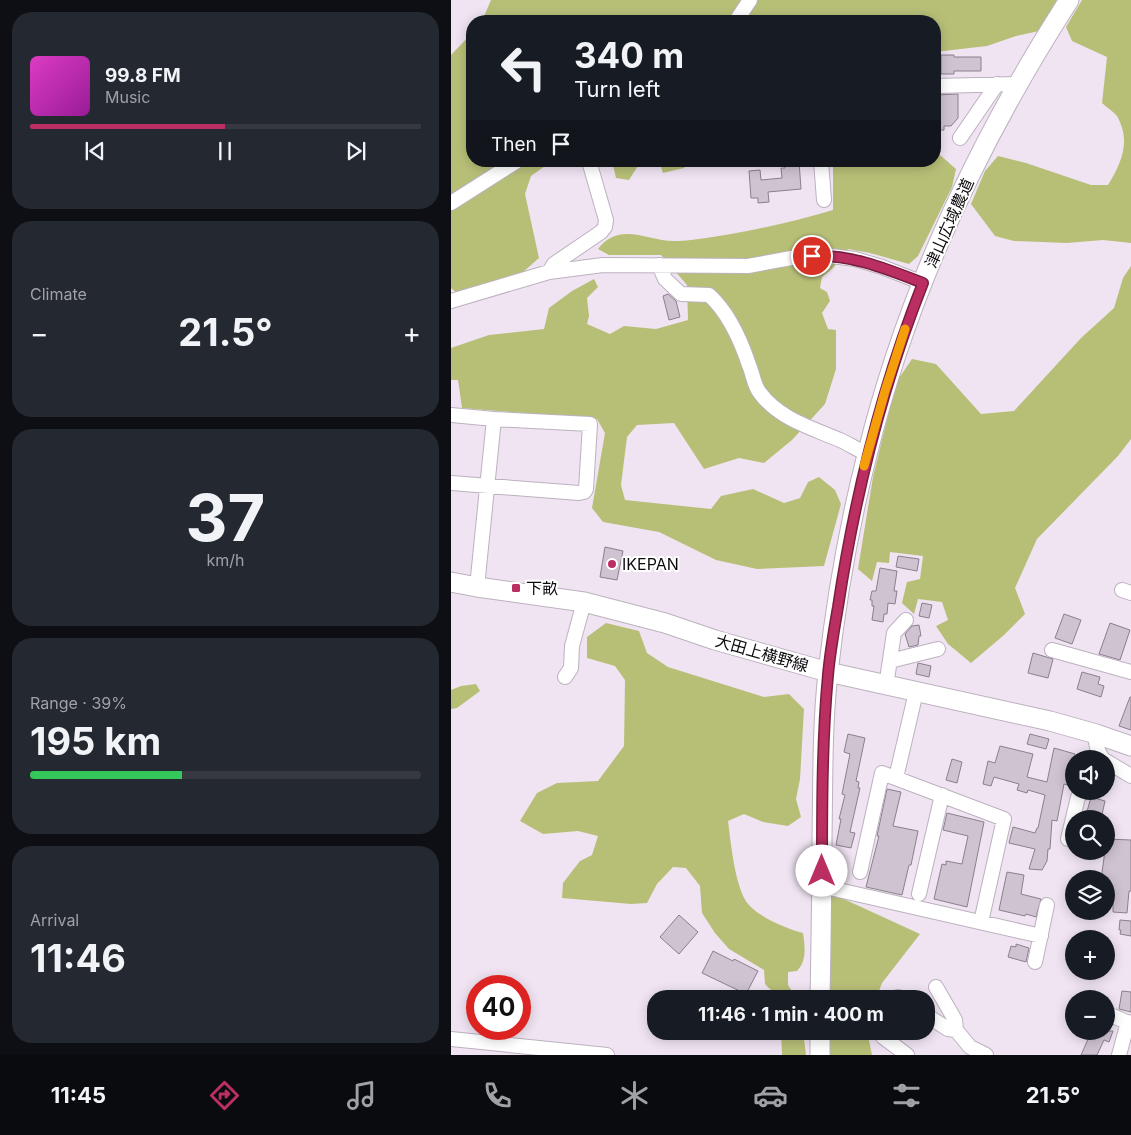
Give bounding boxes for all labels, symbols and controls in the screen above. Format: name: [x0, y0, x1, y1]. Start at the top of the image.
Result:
text: 340 m: [574, 34, 684, 76]
icon: left: [491, 35, 556, 100]
text: 99.8 FM: [105, 64, 181, 87]
text: Turn left: [574, 76, 660, 102]
text: Music: [105, 87, 150, 107]
icon: arrive: [547, 130, 575, 158]
text: Then: [491, 133, 537, 156]
icon: previous: [81, 137, 109, 165]
icon: pause: [211, 137, 239, 165]
icon: next: [342, 137, 370, 165]
street label: 津山広域農道: [920, 175, 978, 271]
pin: [791, 235, 833, 277]
icon: arrive: [798, 242, 826, 270]
text: Climate: [30, 284, 87, 304]
text: 21.5°: [178, 309, 273, 355]
text: −: [30, 316, 49, 350]
text: +: [402, 316, 421, 350]
text: 37: [186, 478, 265, 557]
text: km/h: [206, 550, 245, 570]
place label: IKEPAN: [622, 554, 679, 574]
marker: IKEPAN: [606, 558, 618, 570]
place label: 下畝: [526, 578, 558, 598]
marker: 下畝: [510, 582, 522, 594]
street label: 大田上横野線: [713, 630, 811, 676]
text: Range · 39%: [30, 693, 127, 713]
text: 195 km: [30, 718, 161, 764]
map controls: [1065, 750, 1115, 1040]
button: sound: [1065, 750, 1115, 800]
button: search: [1065, 810, 1115, 860]
position arrow: [795, 844, 847, 896]
button: layers: [1065, 870, 1115, 920]
text: Arrival: [30, 910, 79, 930]
button: +: [1065, 930, 1115, 980]
text: 11:46: [30, 935, 126, 981]
speed limit sign: 40: [466, 975, 531, 1040]
button: −: [1065, 990, 1115, 1040]
text: 11:46 · 1 min · 400 m: [698, 1003, 884, 1026]
icon: directions: [207, 1078, 242, 1113]
icon: music: [344, 1078, 379, 1113]
icon: phone: [480, 1078, 515, 1113]
icon: climate: [617, 1078, 652, 1113]
icon: car: [753, 1078, 788, 1113]
icon: filters: [889, 1078, 924, 1113]
text: 11:45: [51, 1082, 106, 1108]
text: 21.5°: [1026, 1082, 1080, 1108]

